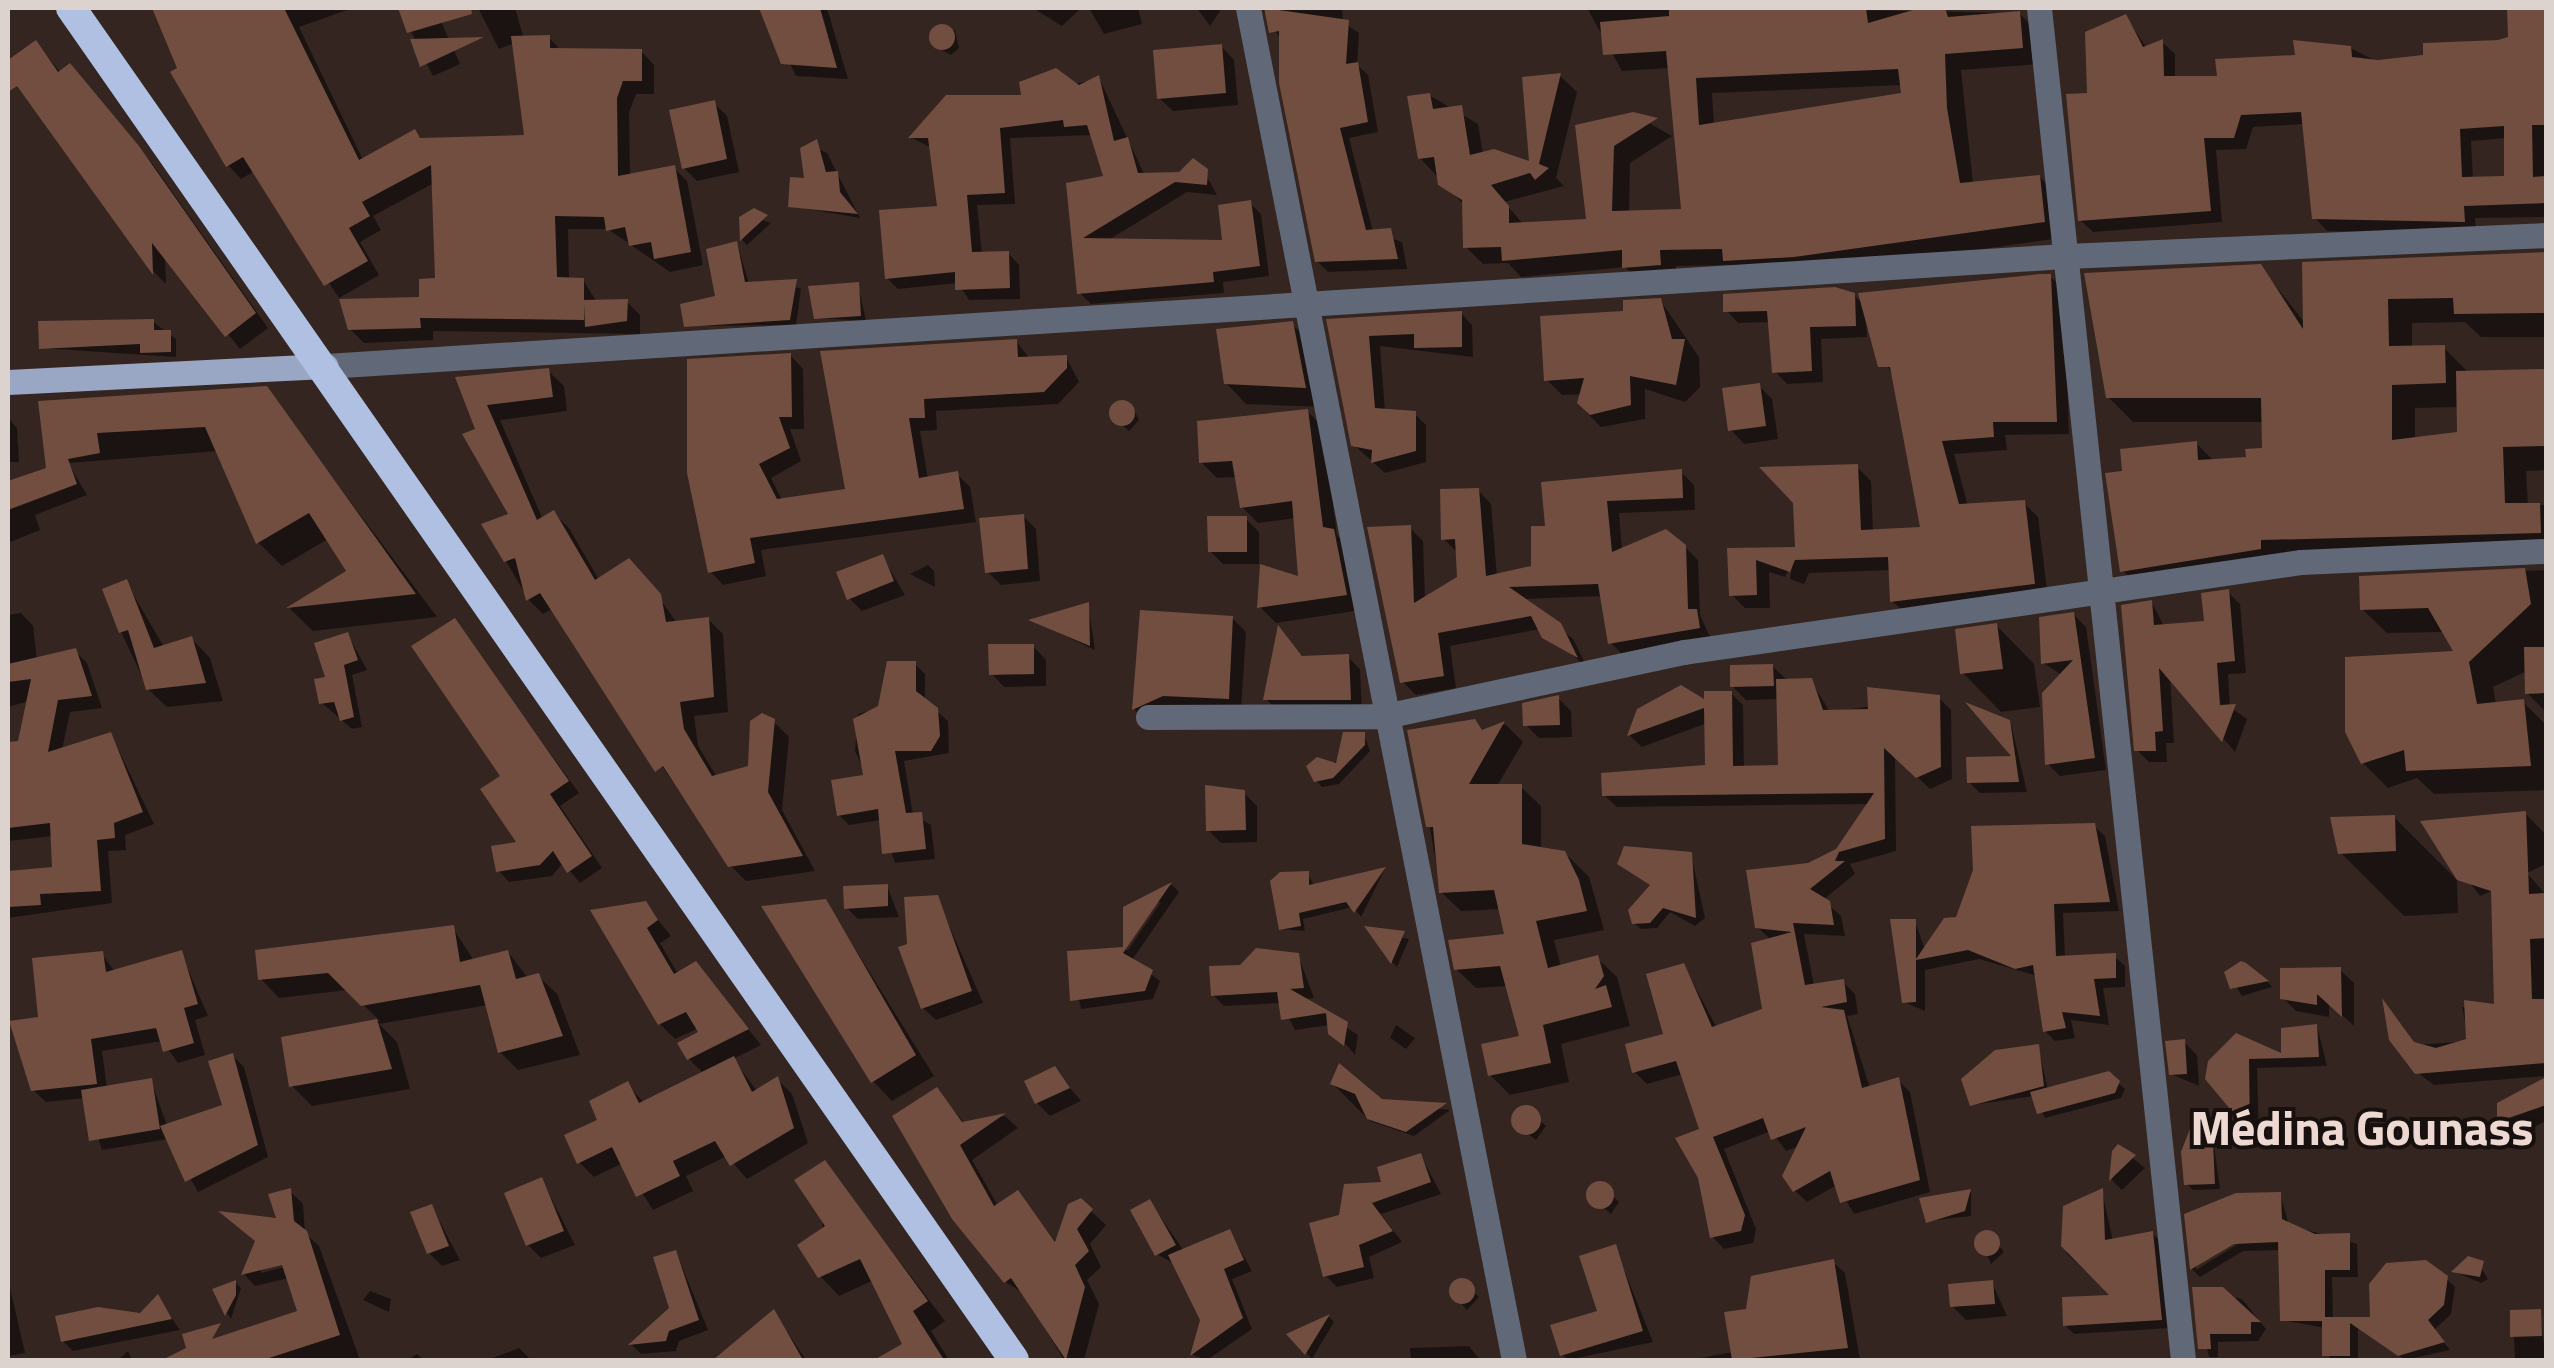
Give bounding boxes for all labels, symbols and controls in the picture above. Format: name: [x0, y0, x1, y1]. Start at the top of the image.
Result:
district label: Médina Gounass: [2190, 1099, 2534, 1157]

